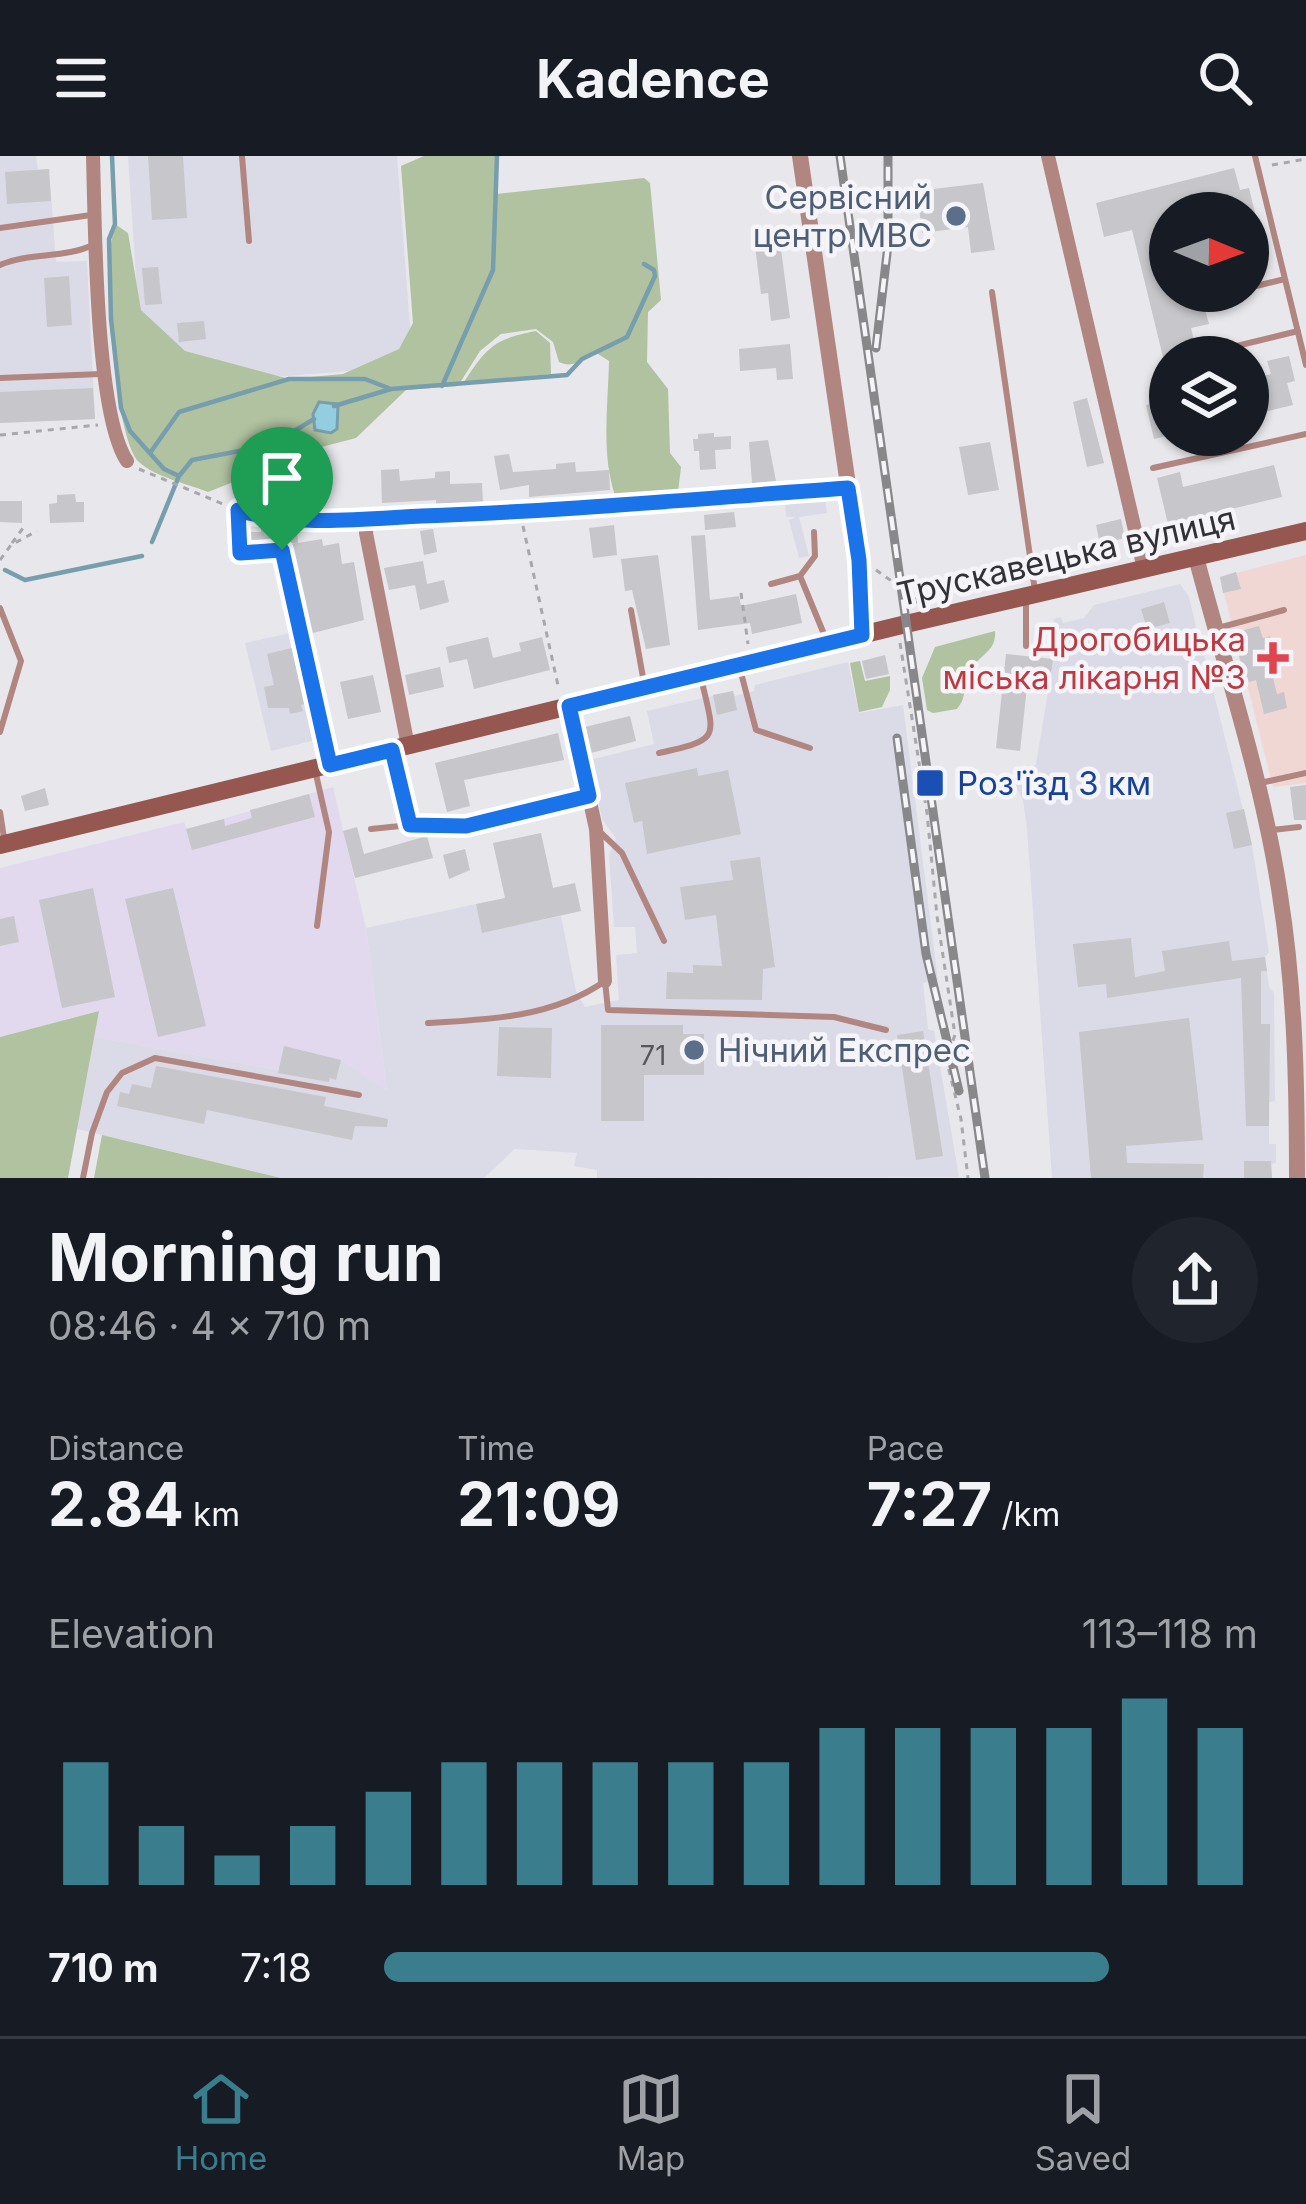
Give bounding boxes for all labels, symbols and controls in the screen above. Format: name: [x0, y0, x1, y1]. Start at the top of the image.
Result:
icon: menu: [48, 45, 114, 111]
icon: search: [1192, 45, 1258, 111]
text: Kadence: [536, 46, 770, 111]
place label: Сервісний центр МВС: [753, 177, 932, 255]
north arrow: [1149, 192, 1269, 312]
map controls: [1149, 192, 1269, 456]
marker: Сервісний центр МВС: [943, 203, 969, 229]
button: layers: [1149, 336, 1269, 456]
pin: [231, 427, 333, 550]
icon: arrive: [249, 445, 315, 511]
street label: Трускавецька вулиця: [893, 498, 1239, 614]
place label: Дрогобицька міська лікарня №3: [943, 619, 1246, 697]
marker: Дрогобицька міська лікарня №3: [1257, 642, 1289, 674]
place label: Роз'їзд 3 км: [957, 763, 1151, 803]
marker: Роз'їзд 3 км: [914, 767, 946, 799]
place label: Нічний Експрес: [718, 1030, 971, 1070]
marker: Нічний Експрес: [681, 1037, 707, 1063]
house number: 71: [640, 1039, 666, 1072]
text: Morning run: [48, 1217, 444, 1297]
button: share: [1132, 1217, 1258, 1343]
text: 08:46 · 4 × 710 m: [48, 1302, 371, 1349]
text: Distance: [48, 1428, 184, 1468]
text: Time: [457, 1428, 535, 1468]
text: Pace: [867, 1428, 944, 1468]
text: 2.84: [48, 1468, 184, 1540]
text: 21:09: [457, 1468, 620, 1540]
text: 7:27: [867, 1468, 992, 1540]
text: km: [184, 1494, 240, 1534]
text: /km: [992, 1494, 1060, 1534]
text: Elevation: [48, 1610, 215, 1657]
text: 113–118 m: [1082, 1610, 1258, 1657]
text: 710 m: [48, 1944, 159, 1991]
text: 7:18: [240, 1944, 312, 1991]
tab: Home: [175, 2066, 267, 2178]
tab: Map: [617, 2066, 685, 2178]
tab: Saved: [1035, 2066, 1131, 2178]

